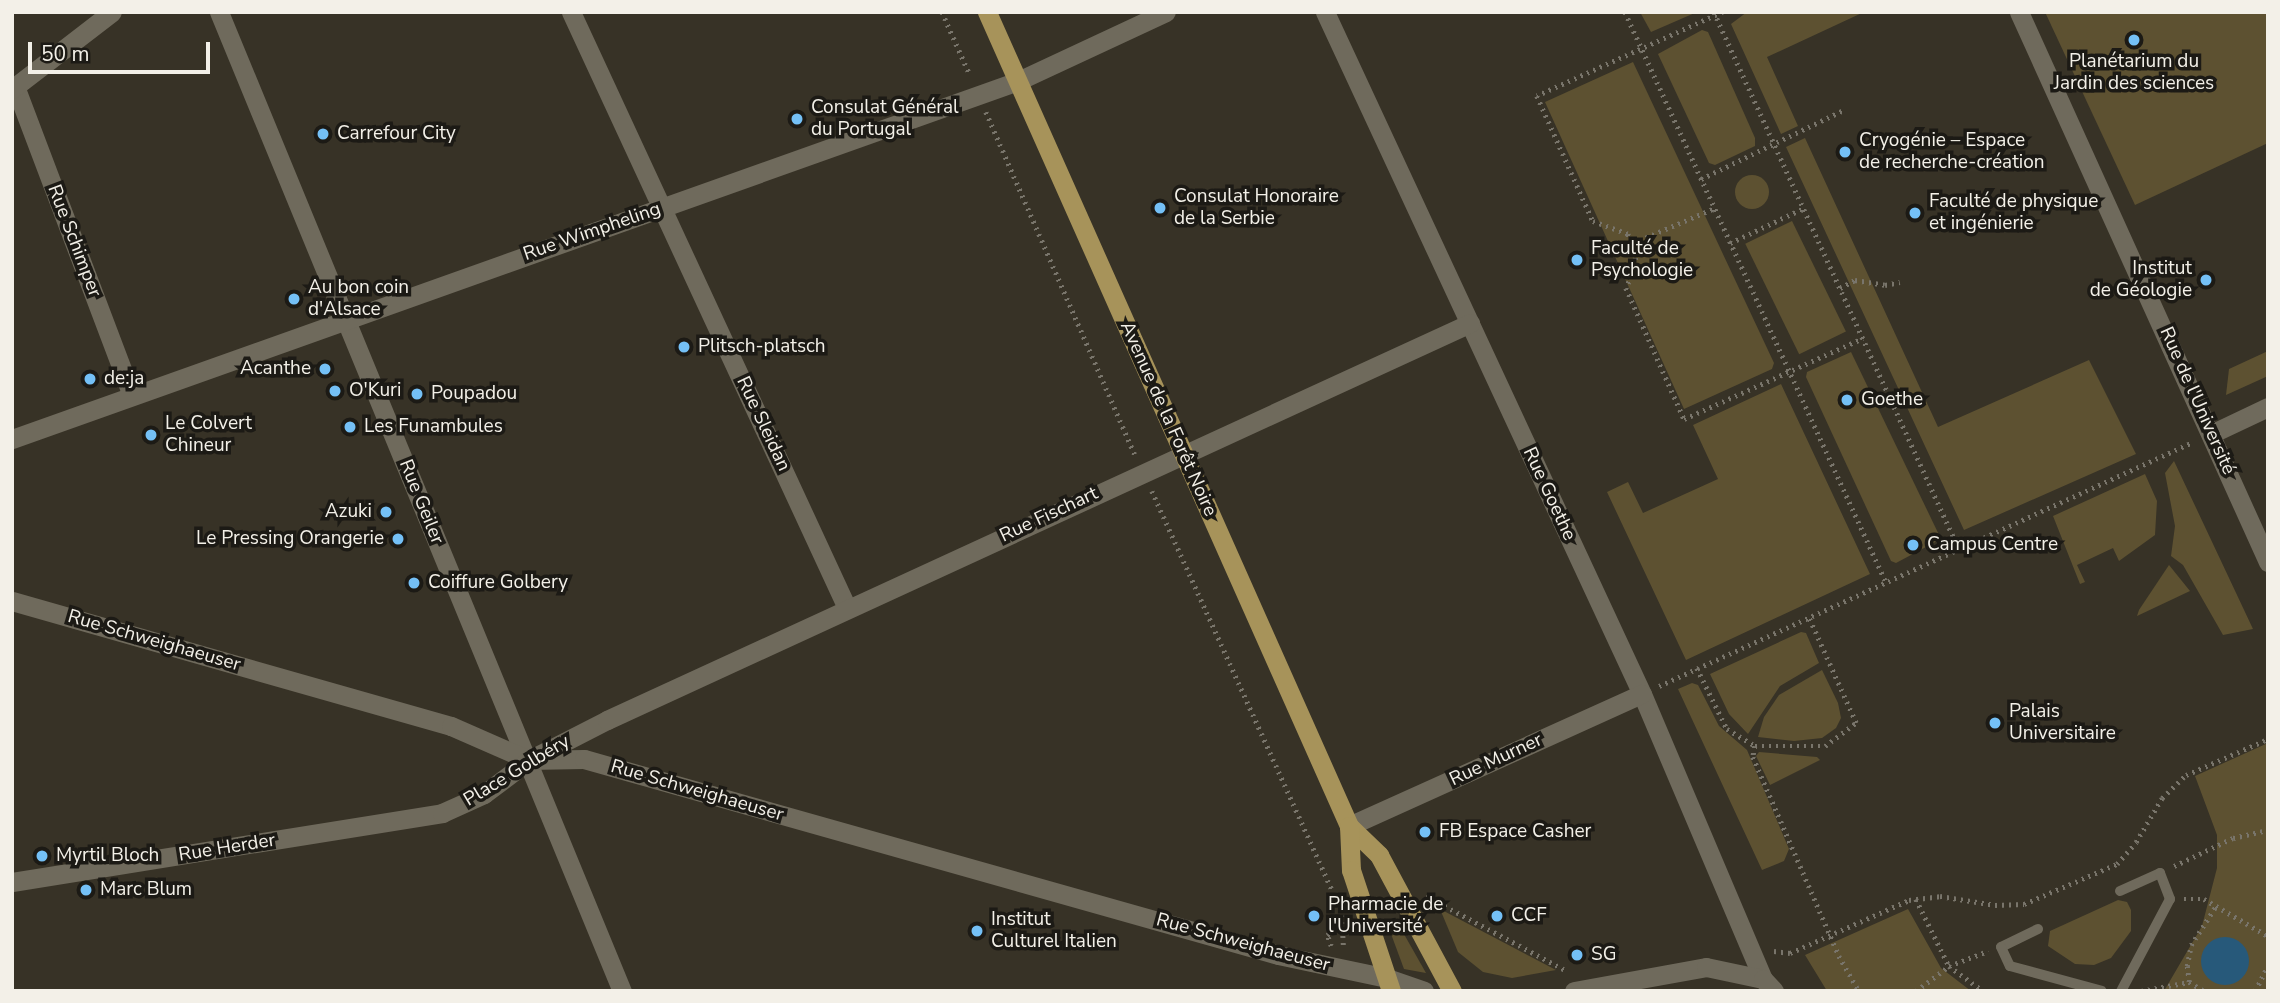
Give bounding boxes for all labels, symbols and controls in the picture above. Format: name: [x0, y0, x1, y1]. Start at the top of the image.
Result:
scale bar: [32, 28, 214, 72]
marker: Planétarium du Jardin des sciences: [2126, 32, 2142, 48]
text: 50 m: [41, 40, 90, 68]
place label: Planétarium du Jardin des sciences: [2054, 51, 2214, 95]
place label: Consulat Général du Portugal: [811, 97, 959, 141]
marker: Consulat Général du Portugal: [789, 111, 805, 127]
place label: Carrefour City: [337, 123, 456, 145]
marker: Carrefour City: [315, 126, 331, 142]
place label: Cryogénie – Espace de recherche-création: [1859, 130, 2045, 174]
marker: Cryogénie – Espace de recherche-création: [1837, 144, 1853, 160]
street label: Rue Schimper: [42, 182, 106, 300]
place label: Consulat Honoraire de la Serbie: [1174, 186, 1339, 230]
place label: Faculté de physique et ingénierie: [1929, 191, 2098, 235]
street label: Rue Wimpheling: [520, 198, 664, 266]
marker: Consulat Honoraire de la Serbie: [1152, 200, 1168, 216]
marker: Faculté de physique et ingénierie: [1907, 205, 1923, 221]
place label: Faculté de Psychologie: [1591, 238, 1693, 282]
marker: Faculté de Psychologie: [1569, 252, 1585, 268]
place label: Institut de Géologie: [2090, 258, 2192, 302]
marker: Institut de Géologie: [2198, 272, 2214, 288]
place label: Au bon coin d'Alsace: [308, 277, 409, 321]
marker: Au bon coin d'Alsace: [286, 291, 302, 307]
street label: Avenue de la Forêt Noire: [1115, 318, 1221, 520]
street label: Rue de l'Université: [2154, 324, 2240, 478]
place label: Plitsch-platsch: [698, 336, 826, 358]
marker: Plitsch-platsch: [676, 339, 692, 355]
place label: Acanthe: [240, 358, 311, 380]
marker: Acanthe: [317, 361, 333, 377]
place label: de:ja: [104, 368, 144, 390]
marker: de:ja: [82, 371, 98, 387]
street label: Rue Sleidan: [731, 373, 795, 475]
place label: O'Kuri: [349, 380, 401, 402]
marker: O'Kuri: [327, 383, 343, 399]
place label: Poupadou: [431, 383, 517, 405]
marker: Poupadou: [409, 386, 425, 402]
place label: Goethe: [1861, 389, 1923, 411]
marker: Goethe: [1839, 392, 1855, 408]
place label: Le Colvert Chineur: [165, 413, 252, 457]
place label: Les Funambules: [364, 416, 503, 438]
marker: Les Funambules: [342, 419, 358, 435]
marker: Le Colvert Chineur: [143, 427, 159, 443]
street label: Rue Goethe: [1517, 444, 1581, 544]
street label: Rue Geiler: [394, 456, 448, 548]
street label: Rue Fischart: [996, 482, 1102, 548]
place label: Azuki: [325, 501, 372, 523]
marker: Azuki: [378, 504, 394, 520]
place label: Le Pressing Orangerie: [196, 528, 384, 550]
marker: Le Pressing Orangerie: [390, 531, 406, 547]
place label: Campus Centre: [1927, 534, 2058, 556]
marker: Campus Centre: [1905, 537, 1921, 553]
place label: Coiffure Golbery: [428, 572, 568, 594]
marker: Coiffure Golbery: [406, 575, 422, 591]
street label: Rue Schweighaeuser: [65, 605, 243, 677]
place label: Palais Universitaire: [2009, 701, 2116, 745]
marker: Palais Universitaire: [1987, 715, 2003, 731]
street label: Rue Murner: [1446, 729, 1546, 791]
street label: Place Golbéry: [460, 730, 574, 812]
street label: Rue Schweighaeuser: [608, 755, 786, 827]
place label: FB Espace Casher: [1439, 821, 1591, 843]
marker: FB Espace Casher: [1417, 824, 1433, 840]
street label: Rue Herder: [177, 829, 277, 867]
place label: Myrtil Bloch: [56, 845, 159, 867]
marker: Myrtil Bloch: [34, 848, 50, 864]
place label: Marc Blum: [100, 879, 192, 901]
marker: Marc Blum: [78, 882, 94, 898]
place label: Pharmacie de l'Université: [1328, 894, 1443, 938]
place label: CCF: [1511, 905, 1547, 927]
marker: Pharmacie de l'Université: [1306, 908, 1322, 924]
marker: CCF: [1489, 908, 1505, 924]
place label: Institut Culturel Italien: [991, 909, 1117, 953]
street label: Rue Schweighaeuser: [1154, 909, 1332, 977]
marker: Institut Culturel Italien: [969, 923, 985, 939]
place label: SG: [1591, 944, 1616, 966]
marker: SG: [1569, 947, 1585, 963]

